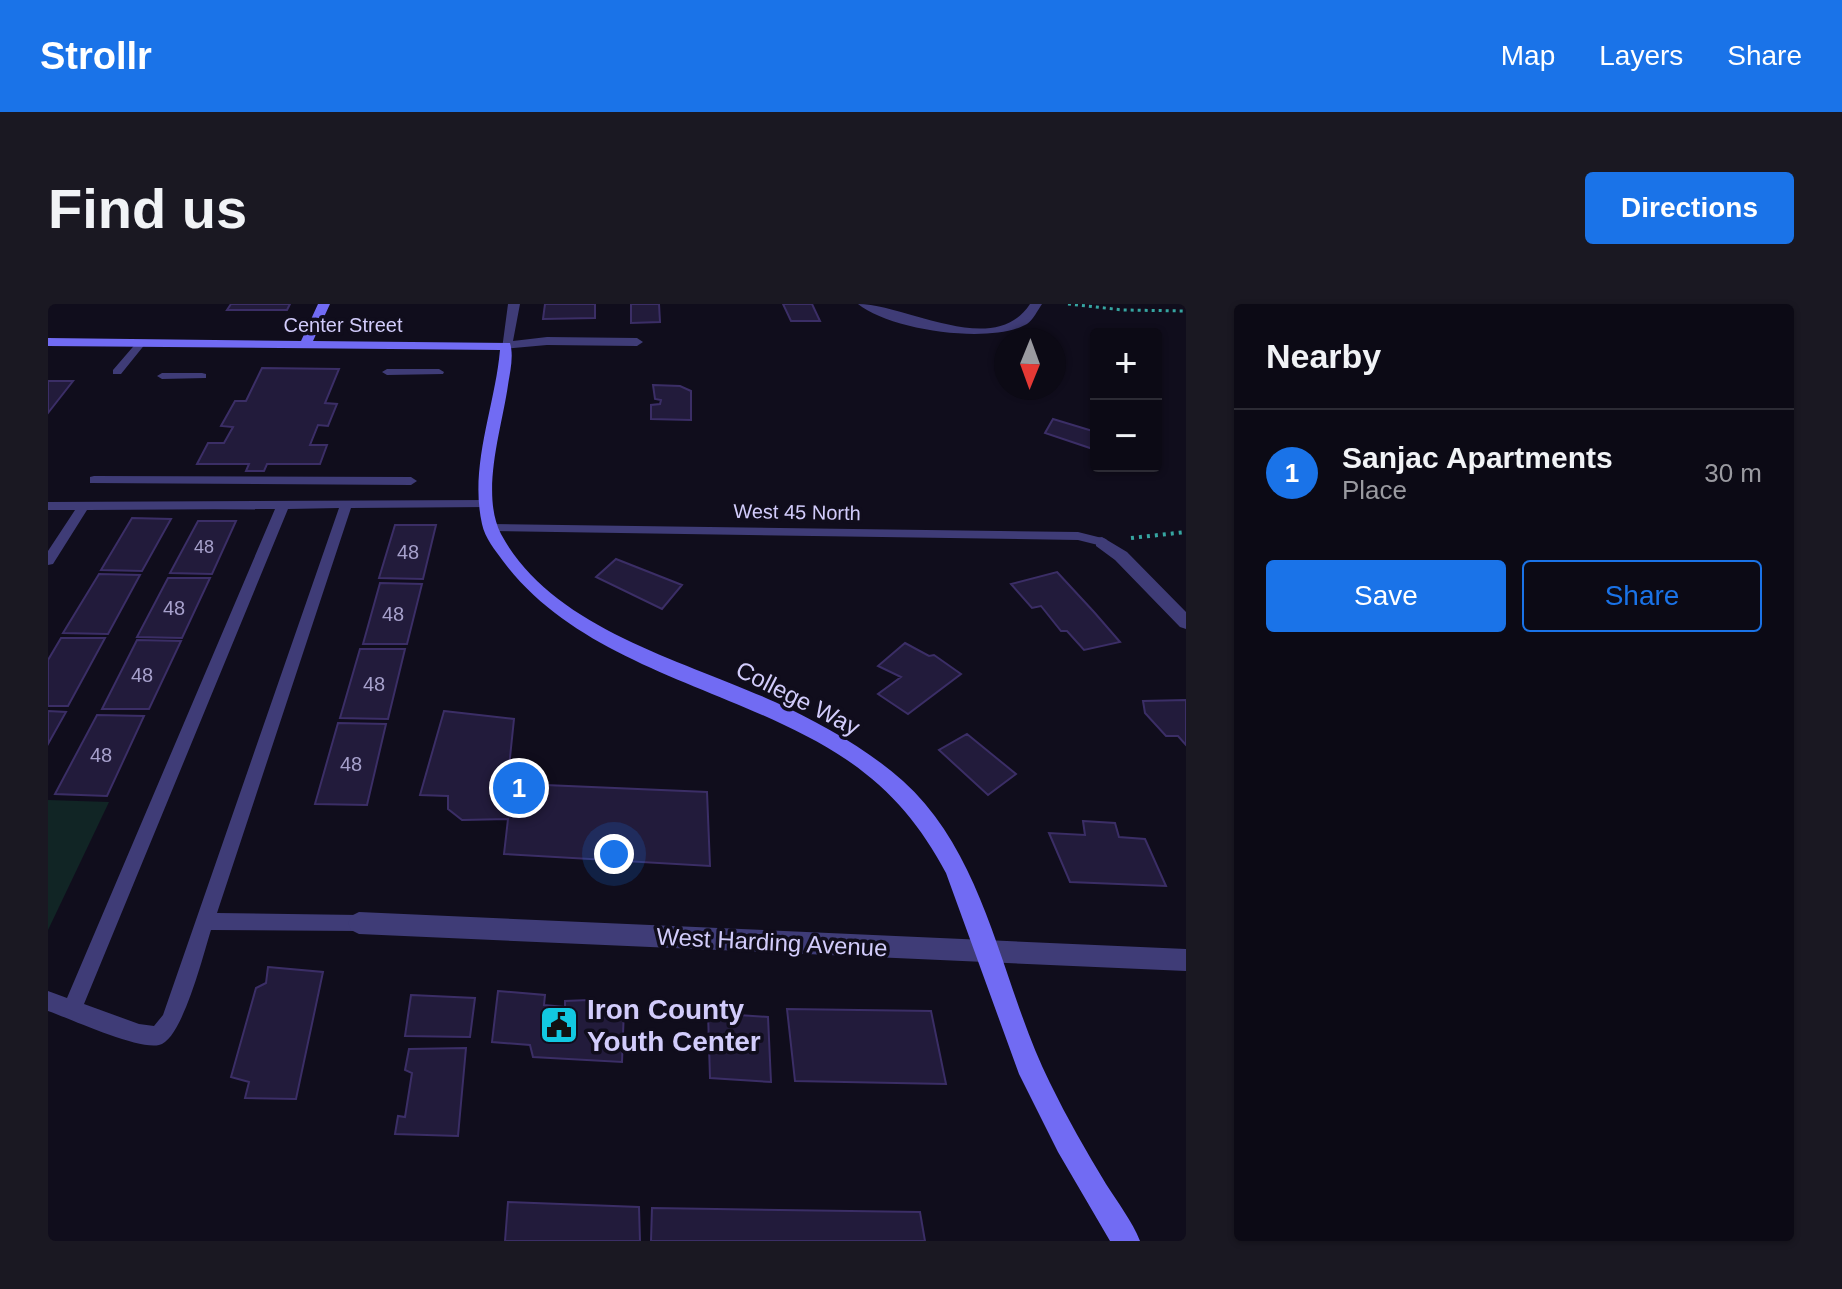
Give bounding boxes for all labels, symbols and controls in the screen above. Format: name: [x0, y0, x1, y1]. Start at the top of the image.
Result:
text: Strollr: [40, 35, 152, 77]
text: Map: [1501, 40, 1555, 71]
text: Layers: [1599, 40, 1683, 71]
text: Share: [1727, 40, 1802, 71]
button: Directions: [1585, 172, 1794, 244]
text: Find us: [48, 177, 247, 240]
street label: Center Street: [284, 314, 403, 336]
north arrow: [994, 328, 1066, 400]
map controls: [1090, 328, 1162, 472]
button: +: [1090, 328, 1162, 400]
text: Nearby: [1266, 337, 1381, 375]
button: −: [1090, 400, 1162, 472]
text: Sanjac Apartments: [1342, 441, 1613, 474]
text: 1: [1285, 458, 1299, 488]
text: 30 m: [1704, 458, 1762, 488]
text: Place: [1342, 475, 1407, 505]
street label: West 45 North: [733, 500, 861, 524]
house number: 48: [194, 537, 214, 557]
house number: 48: [397, 541, 419, 563]
button: Save: [1266, 560, 1506, 632]
button: Share: [1522, 560, 1762, 632]
house number: 48: [163, 597, 185, 619]
house number: 48: [382, 603, 404, 625]
street label: College Way: [732, 655, 864, 741]
house number: 48: [131, 664, 153, 686]
house number: 48: [363, 673, 385, 695]
house number: 48: [90, 744, 112, 766]
house number: 48: [340, 753, 362, 775]
pin: 1: [493, 758, 545, 818]
your location: [594, 834, 634, 874]
street label: West Harding Avenue: [656, 922, 888, 962]
place label: Iron County Youth Center: [587, 994, 761, 1057]
public building icon: Iron County Youth Center: [538, 1004, 580, 1046]

